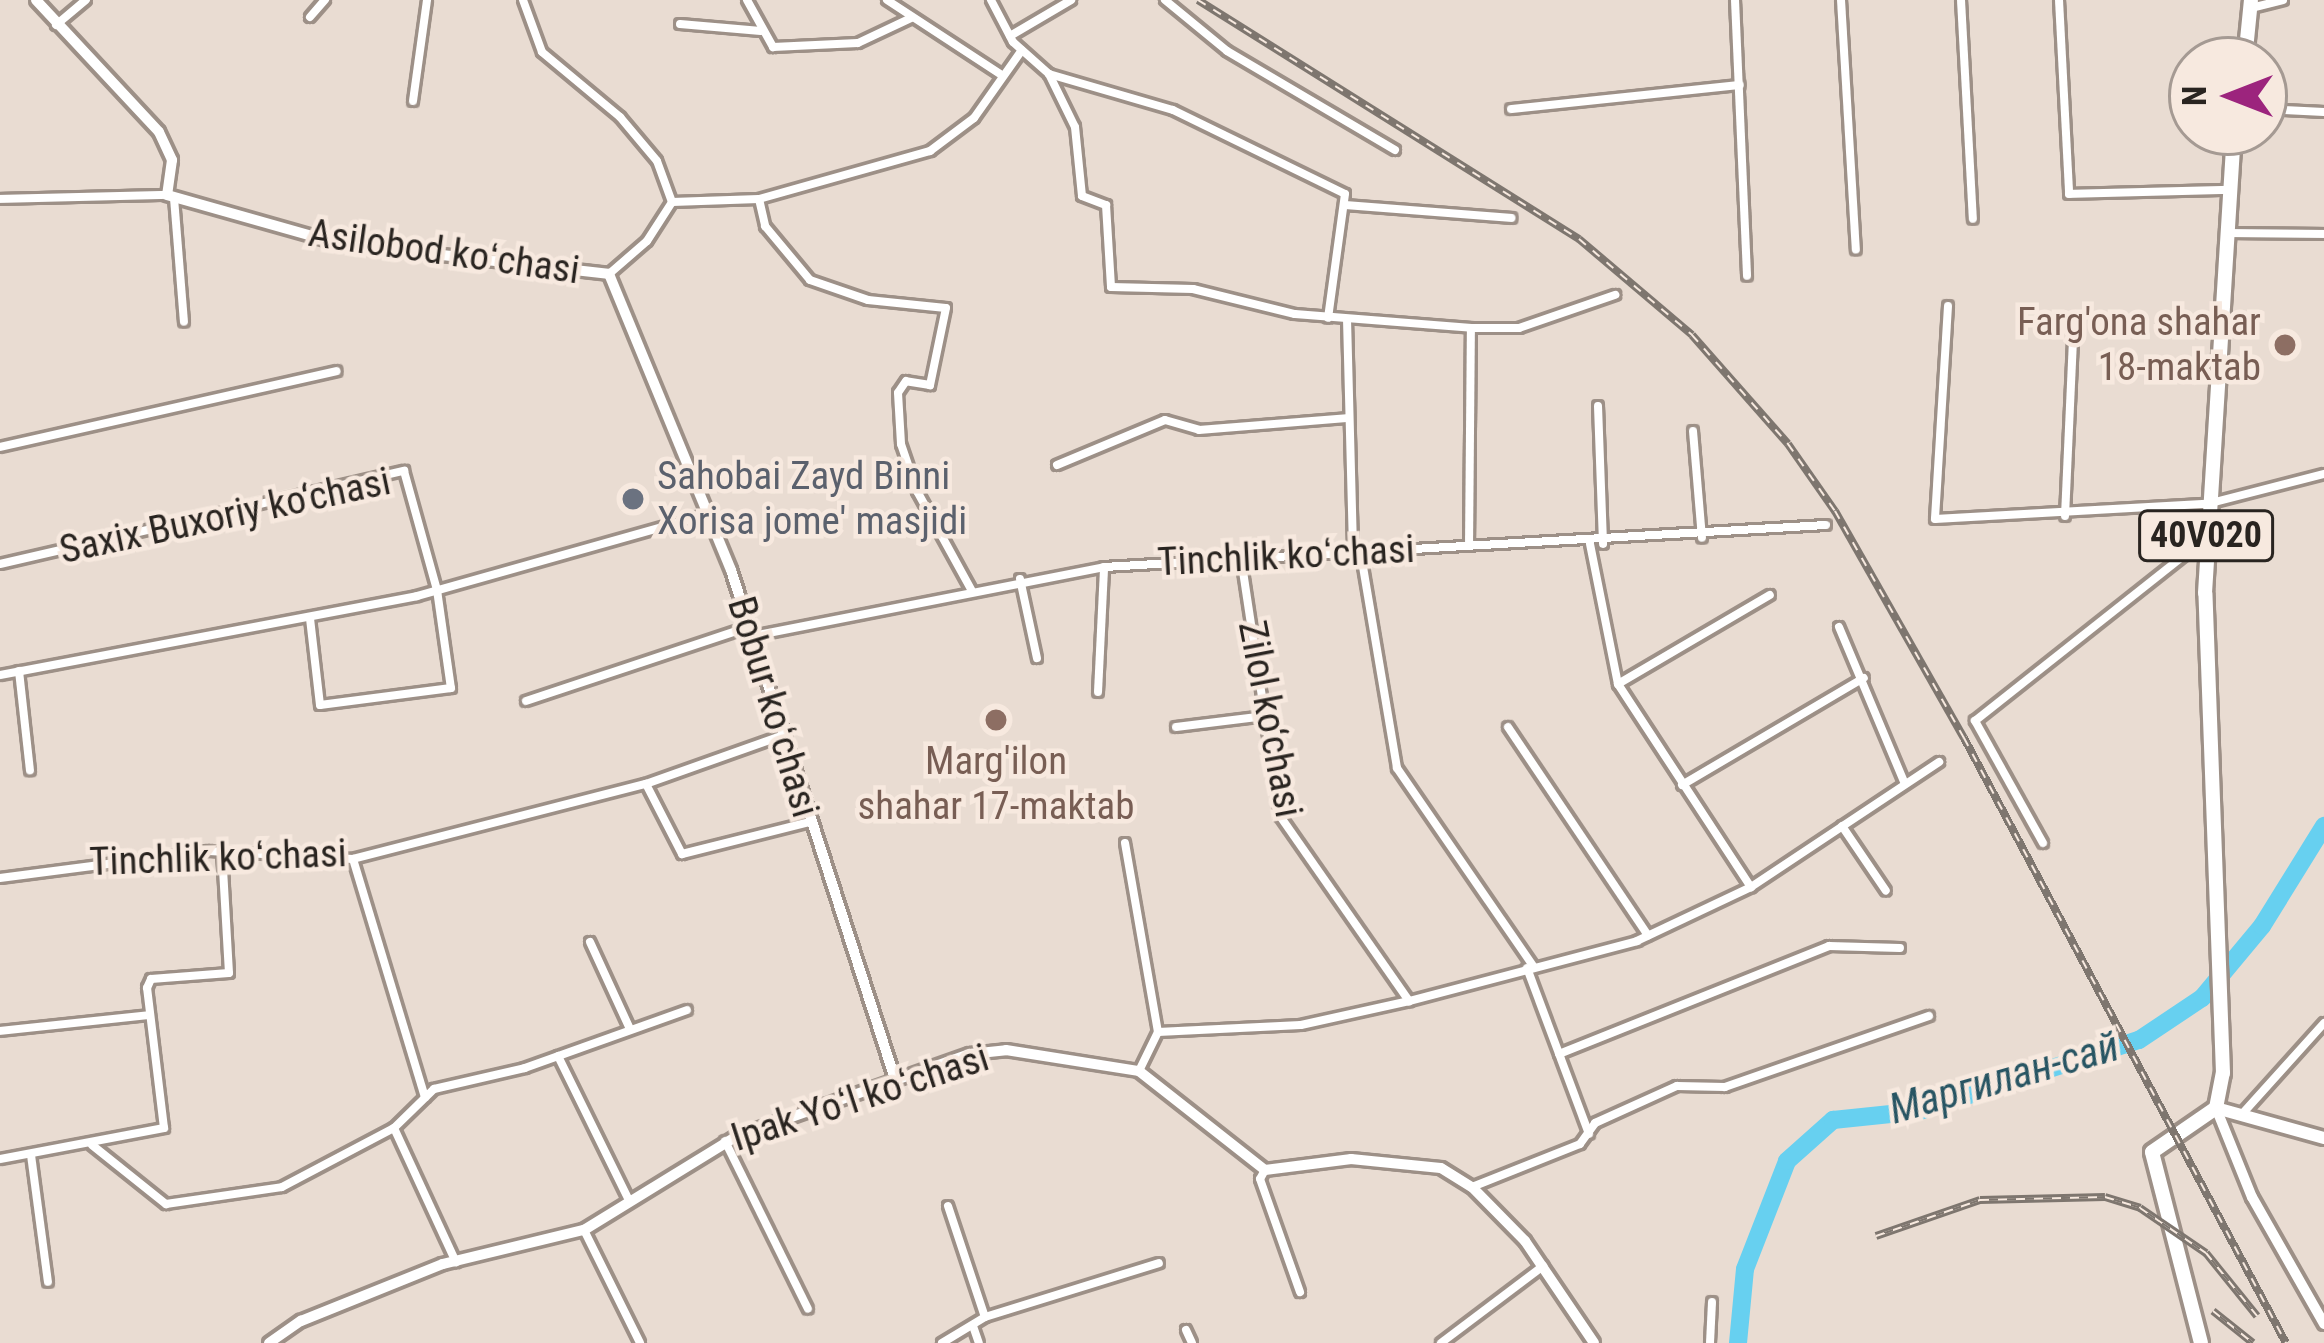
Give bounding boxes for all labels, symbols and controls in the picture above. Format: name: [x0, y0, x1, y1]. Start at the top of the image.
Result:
north arrow: [2168, 36, 2288, 156]
text: N: [2175, 86, 2214, 106]
street label: Asilobod koʻchasi: [306, 210, 582, 294]
place label: Farg'ona shahar 18-maktab: [2017, 300, 2261, 391]
marker: Farg'ona shahar 18-maktab: [2272, 332, 2298, 358]
place label: Sahobai Zayd Binni Xorisa jome' masjidi: [657, 454, 967, 545]
street label: Saxix Buxoriy ko‘chasi: [55, 458, 395, 574]
marker: Sahobai Zayd Binni Xorisa jome' masjidi: [620, 486, 646, 512]
road number: 40V020: [2137, 506, 2275, 566]
street label: Tinchlik koʻchasi: [1156, 526, 1416, 586]
street label: Bobur koʻchasi: [717, 591, 829, 823]
street label: Zilol ko‘chasi: [1228, 617, 1312, 821]
marker: Marg'ilon shahar 17-maktab: [983, 707, 1009, 733]
place label: Marg'ilon shahar 17-maktab: [858, 739, 1134, 830]
street label: Tinchlik koʻchasi: [89, 830, 347, 886]
water label: Маргилан-сай: [1883, 1021, 2125, 1135]
street label: Ipak Yoʻl koʻchasi: [725, 1034, 995, 1162]

